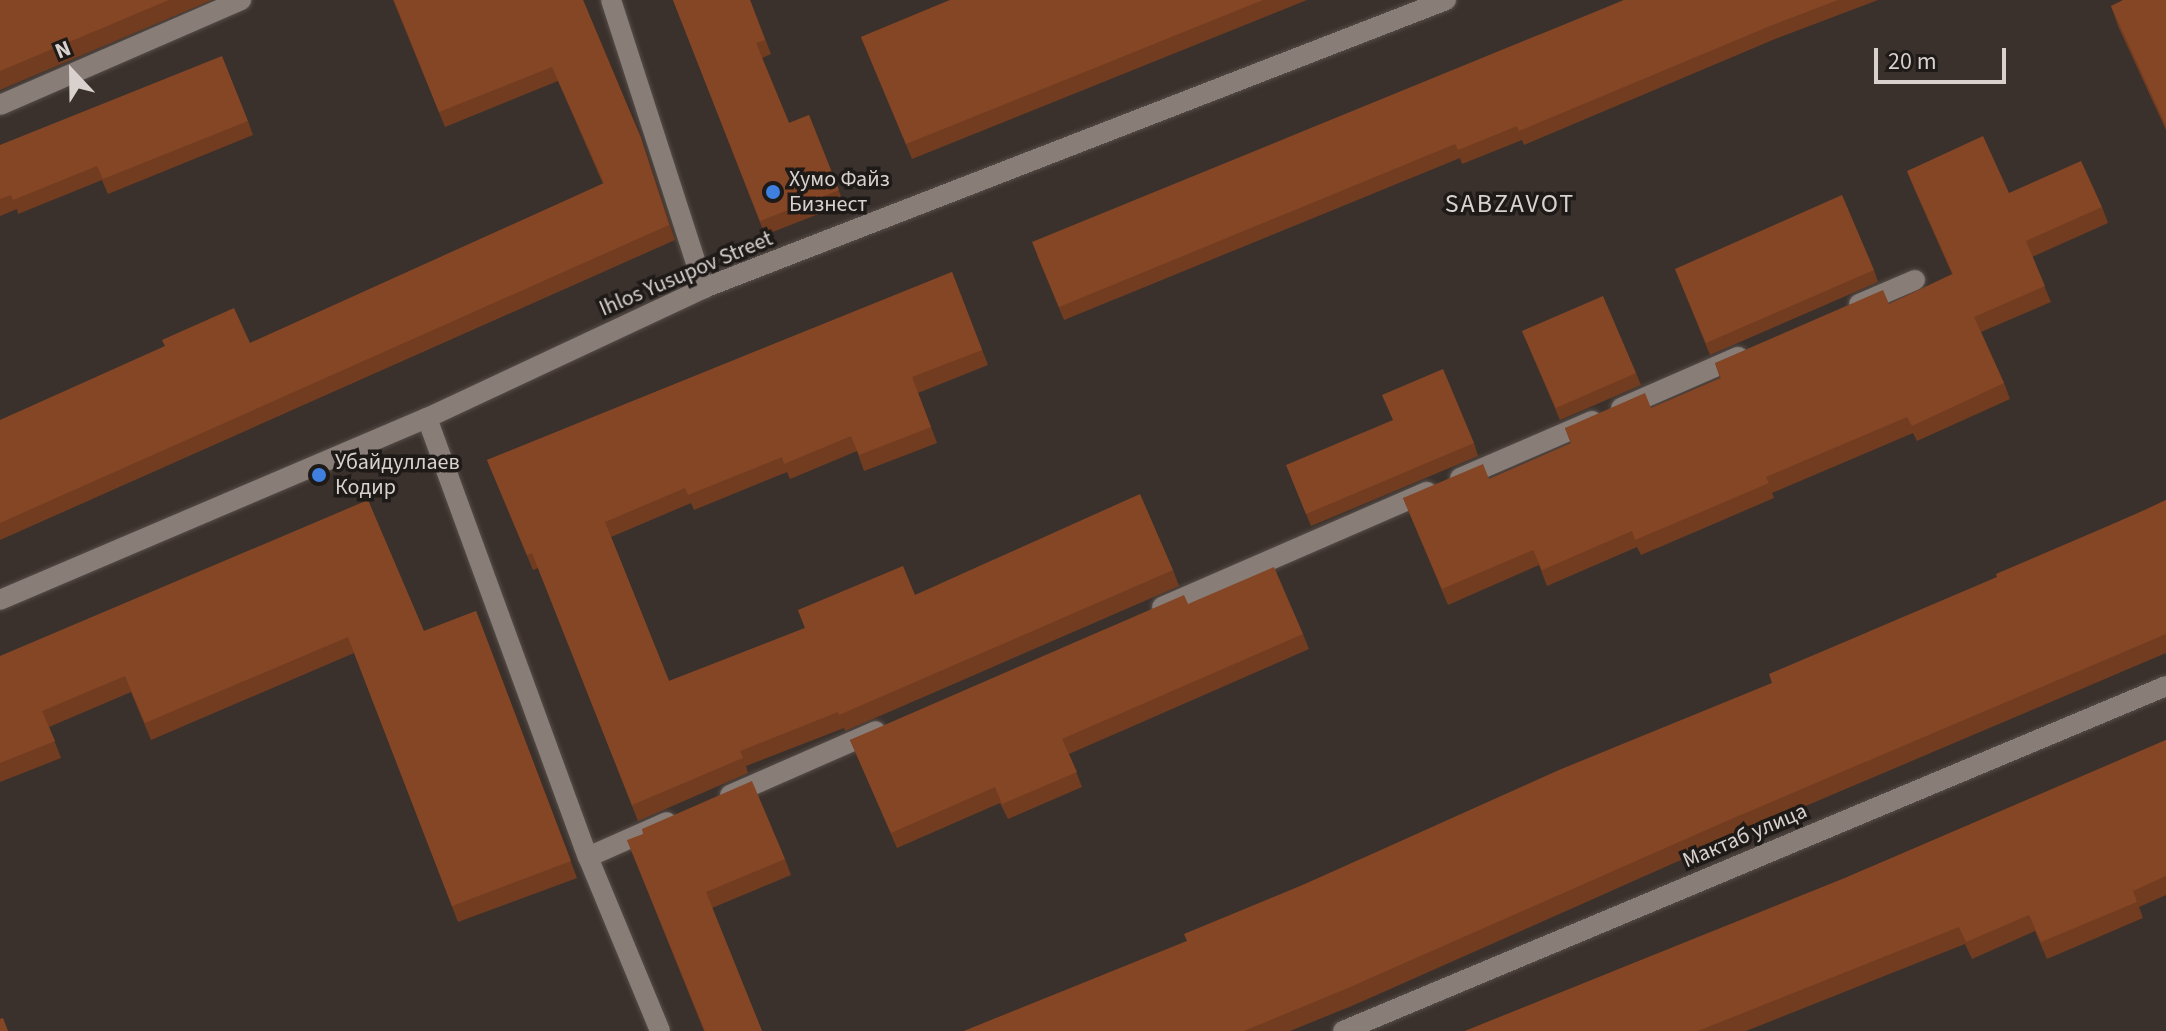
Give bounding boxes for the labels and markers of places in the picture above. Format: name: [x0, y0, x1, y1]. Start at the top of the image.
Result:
place label: Хумо Файз Бизнест: [789, 166, 890, 218]
marker: Хумо Файз Бизнест: [764, 183, 782, 201]
place label: Убайдуллаев Кодир: [335, 449, 460, 500]
marker: Убайдуллаев Кодир: [310, 466, 328, 484]

